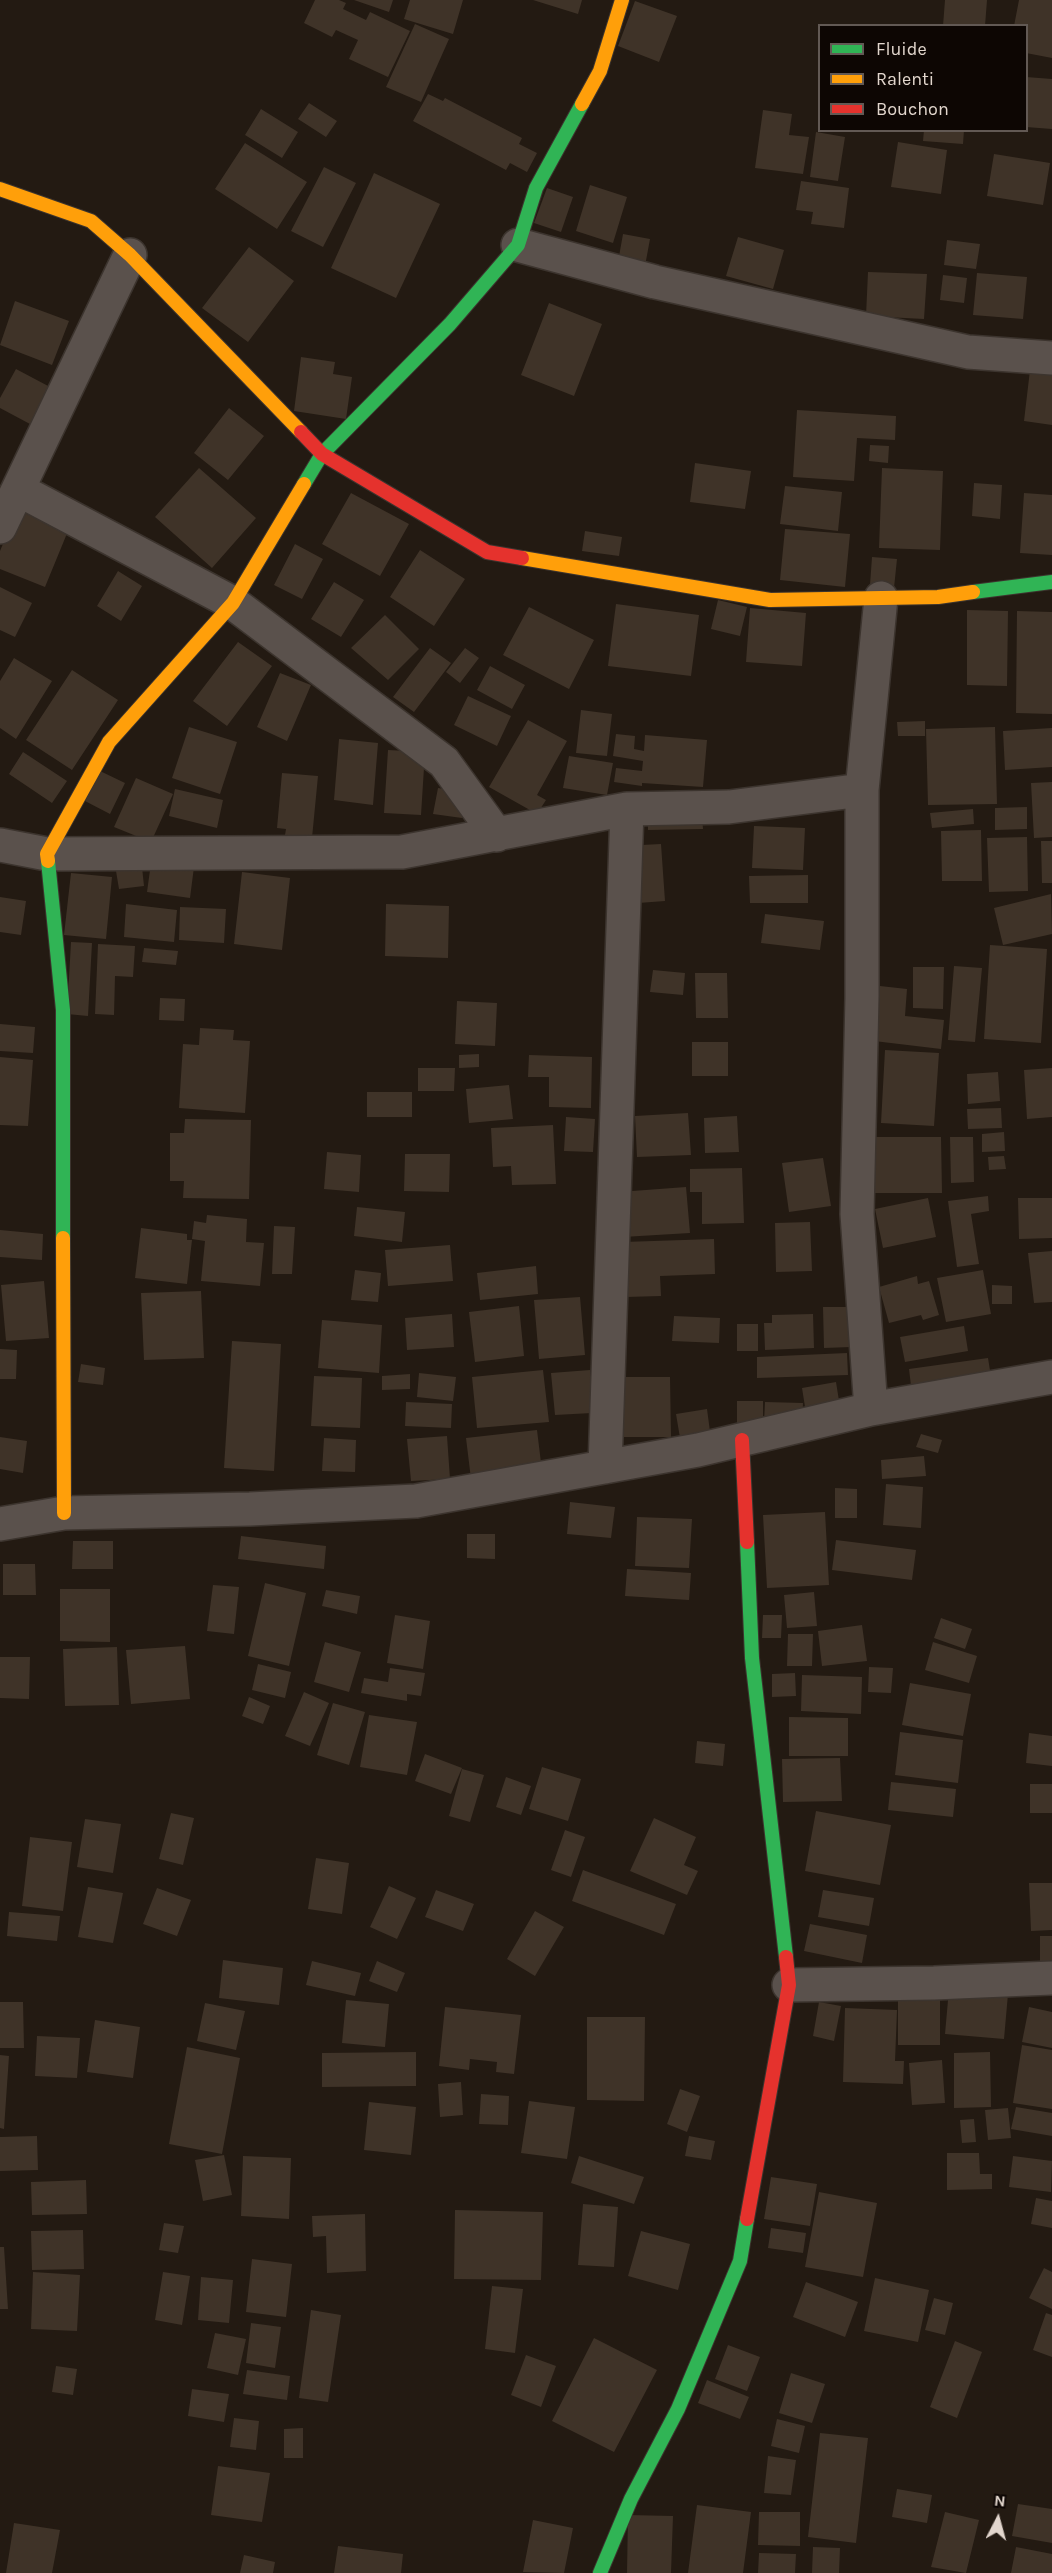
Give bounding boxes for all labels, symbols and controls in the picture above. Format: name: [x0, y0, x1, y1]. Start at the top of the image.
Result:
legend: [818, 24, 1028, 132]
text: Fluide: [876, 38, 927, 60]
text: Ralenti: [876, 68, 934, 90]
text: Bouchon: [876, 98, 949, 120]
north arrow: [968, 2489, 1028, 2549]
text: N: [993, 2491, 1007, 2511]

